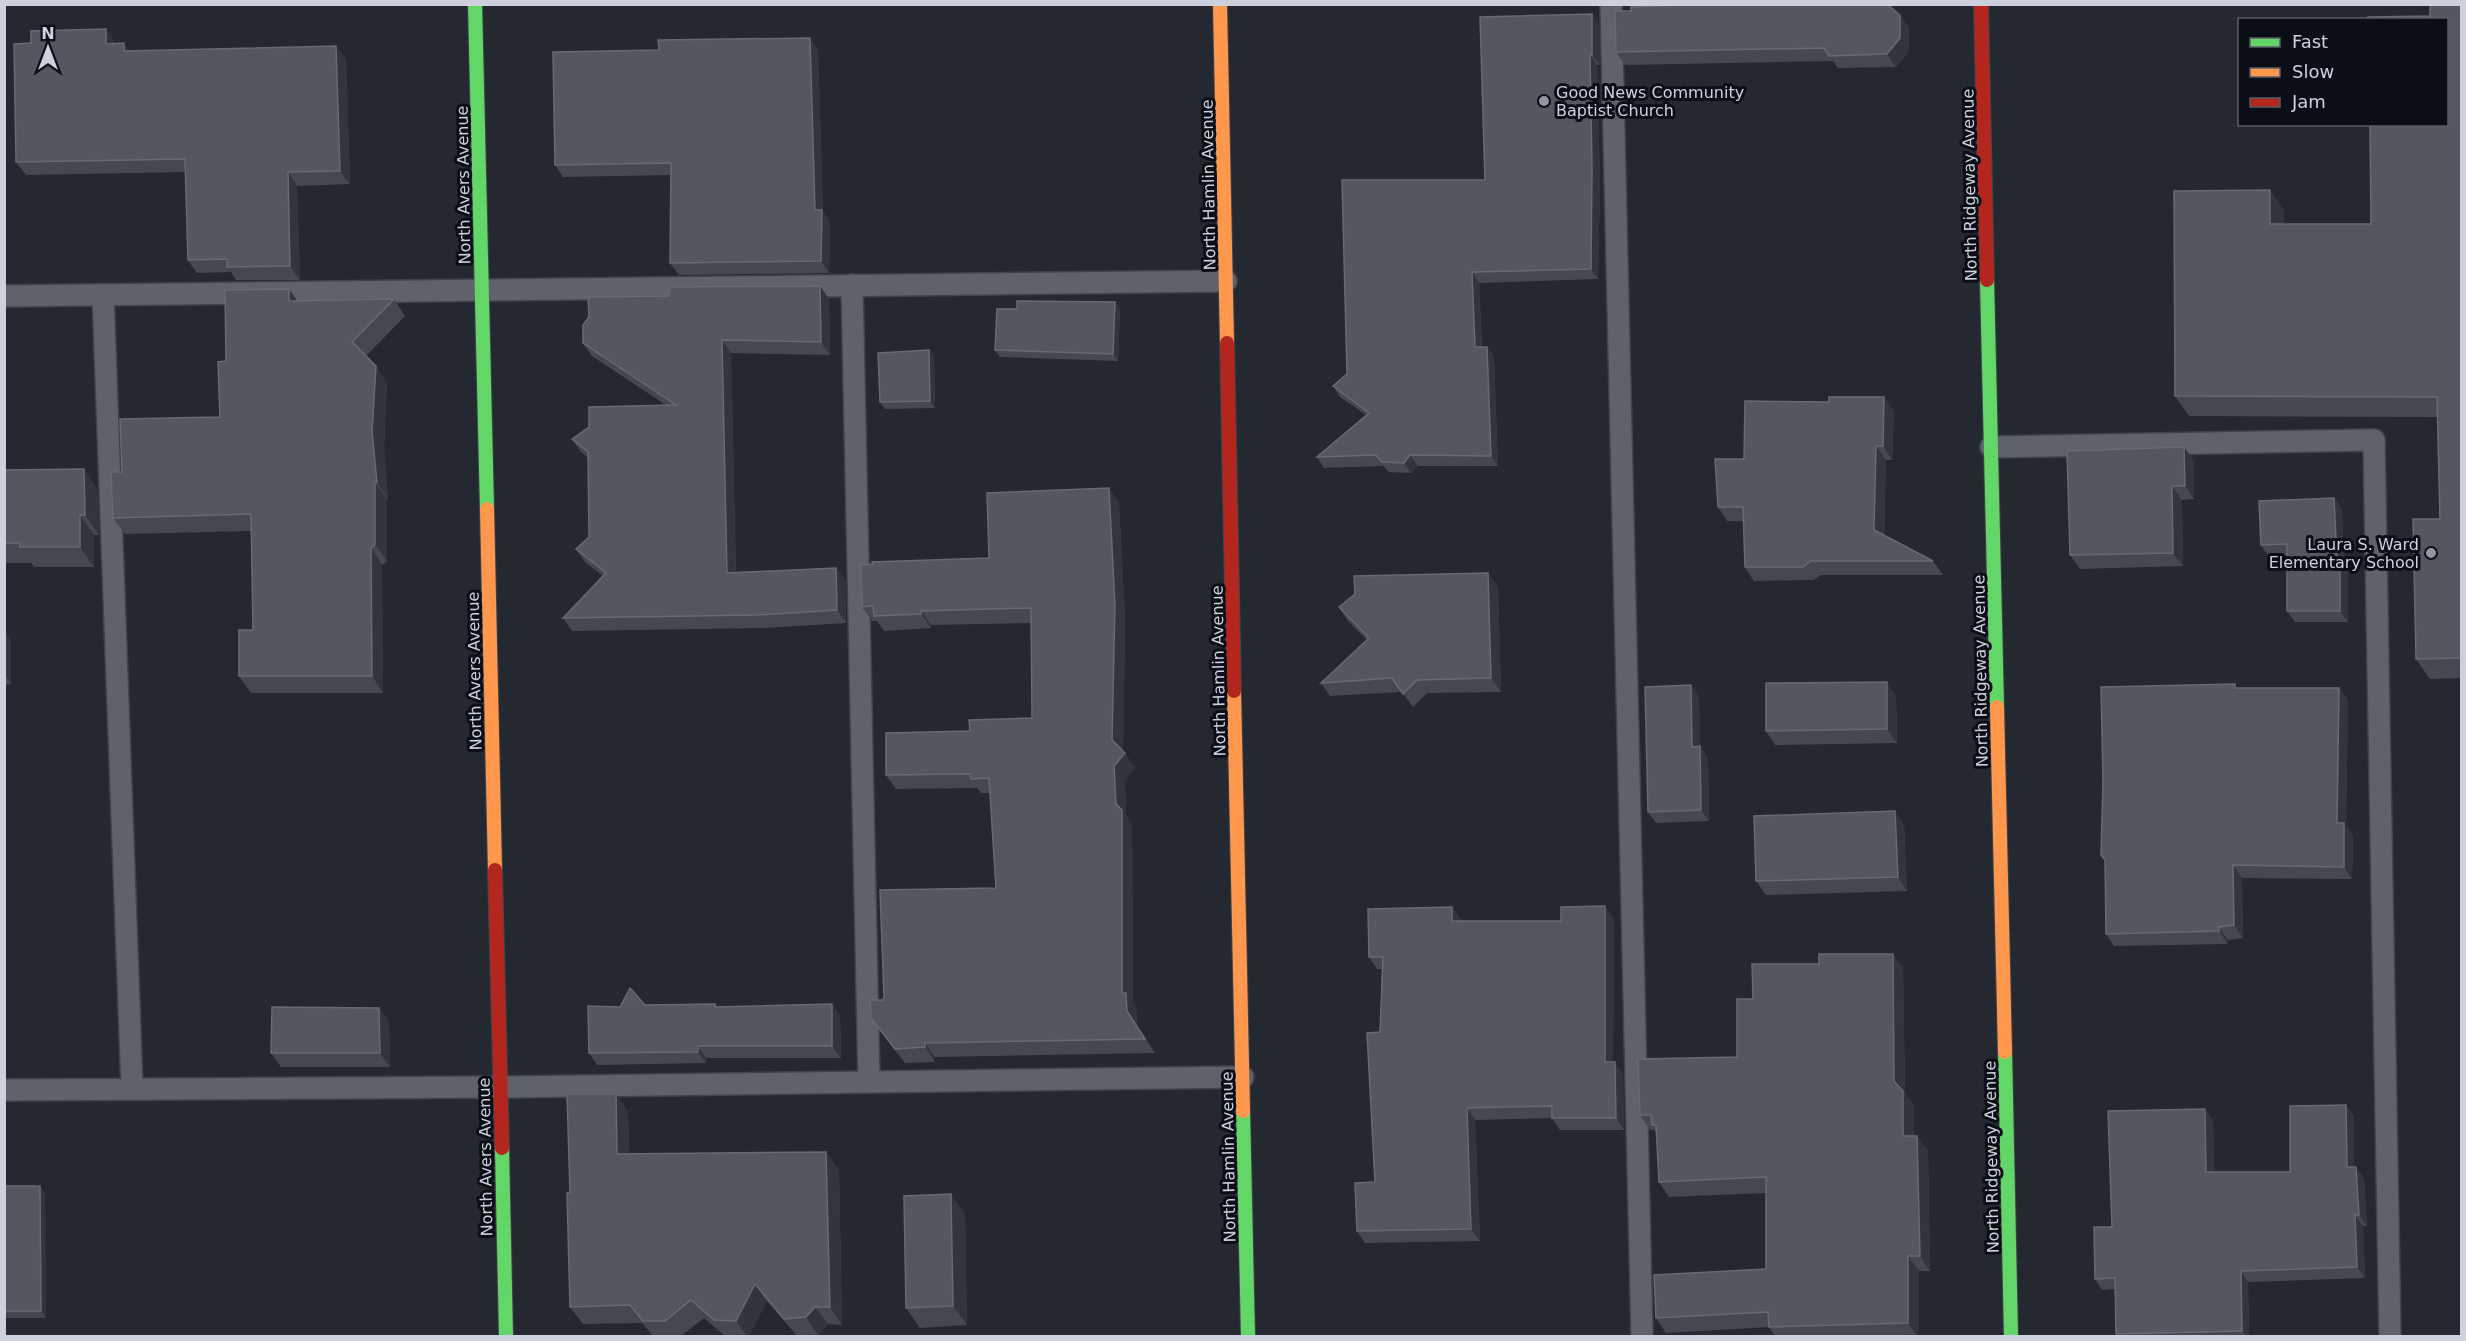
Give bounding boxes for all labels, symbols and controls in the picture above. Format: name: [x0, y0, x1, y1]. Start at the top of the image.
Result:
north arrow: [18, 18, 78, 78]
legend: [2238, 18, 2448, 126]
text: N: [41, 24, 55, 43]
text: Fast: [2292, 31, 2328, 52]
text: Slow: [2292, 61, 2334, 82]
place label: Good News Community Baptist Church: [1556, 83, 1744, 120]
street label: North Ridgeway Avenue: [1958, 89, 1981, 281]
text: Jam: [2291, 91, 2326, 112]
marker: Good News Community Baptist Church: [1537, 94, 1551, 108]
street label: North Hamlin Avenue: [1198, 99, 1219, 271]
street label: North Avers Avenue: [453, 106, 474, 264]
place label: Laura S. Ward Elementary School: [2269, 535, 2419, 572]
marker: Laura S. Ward Elementary School: [2424, 546, 2438, 560]
street label: North Ridgeway Avenue: [1969, 575, 1992, 767]
street label: North Hamlin Avenue: [1208, 585, 1229, 757]
street label: North Avers Avenue: [464, 592, 485, 750]
street label: North Ridgeway Avenue: [1980, 1061, 2003, 1253]
street label: North Hamlin Avenue: [1218, 1071, 1239, 1243]
street label: North Avers Avenue: [475, 1078, 496, 1236]

